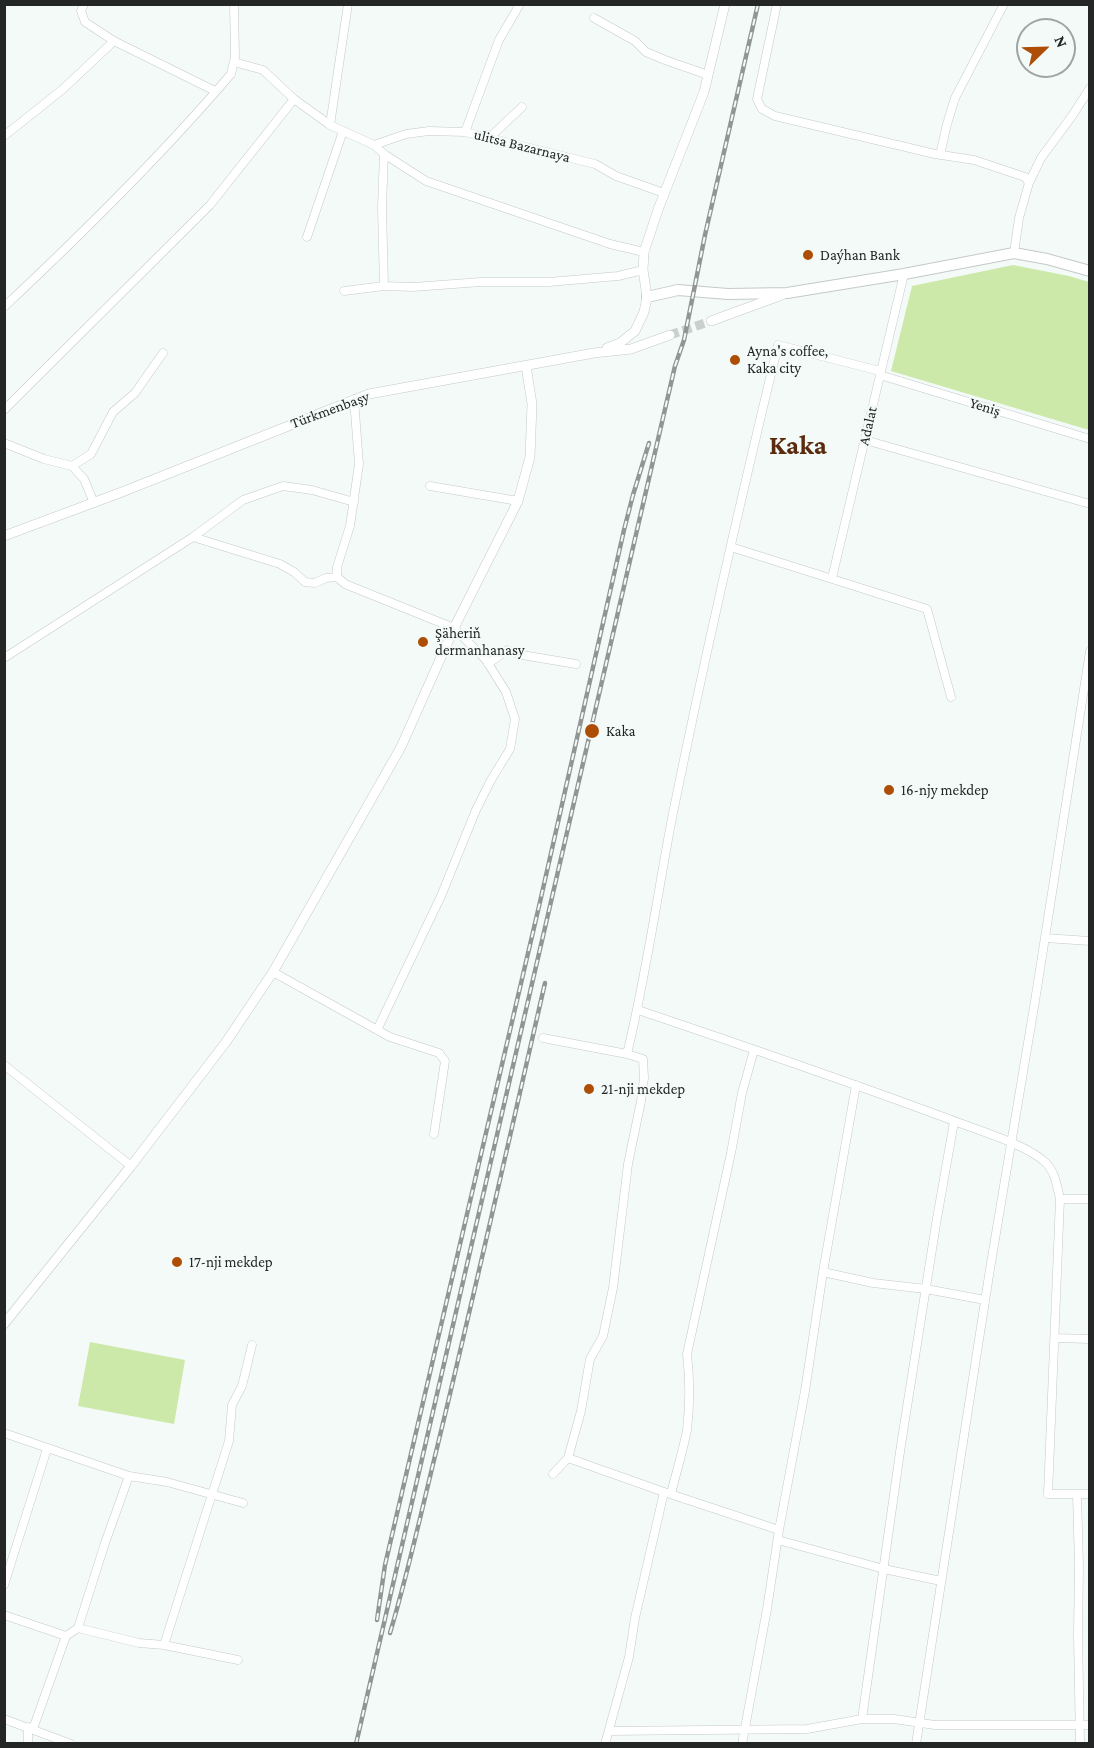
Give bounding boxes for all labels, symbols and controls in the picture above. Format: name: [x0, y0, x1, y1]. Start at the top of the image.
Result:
north arrow: [1016, 18, 1076, 78]
text: N: [1051, 33, 1071, 50]
street label: ulitsa Bazarnaya: [472, 125, 572, 167]
place label: Daýhan Bank: [820, 246, 900, 264]
marker: Daýhan Bank: [801, 248, 815, 262]
place label: Ayna's coffee, Kaka city: [747, 342, 828, 377]
marker: Ayna's coffee, Kaka city: [728, 353, 742, 367]
street label: Türkmenbaşy: [288, 387, 372, 433]
street label: Yeniş: [967, 394, 1003, 420]
street label: Adalat: [855, 405, 881, 447]
district label: Kaka: [769, 430, 827, 462]
place label: Şäheriň dermanhanasy: [435, 624, 525, 659]
marker: Şäheriň dermanhanasy: [416, 635, 430, 649]
marker: Kaka: [583, 722, 601, 740]
place label: Kaka: [606, 722, 635, 740]
place label: 16-njy mekdep: [901, 781, 989, 799]
marker: 16-njy mekdep: [882, 783, 896, 797]
place label: 21-nji mekdep: [601, 1080, 685, 1098]
marker: 21-nji mekdep: [582, 1082, 596, 1096]
place label: 17-nji mekdep: [189, 1253, 273, 1271]
marker: 17-nji mekdep: [170, 1255, 184, 1269]

